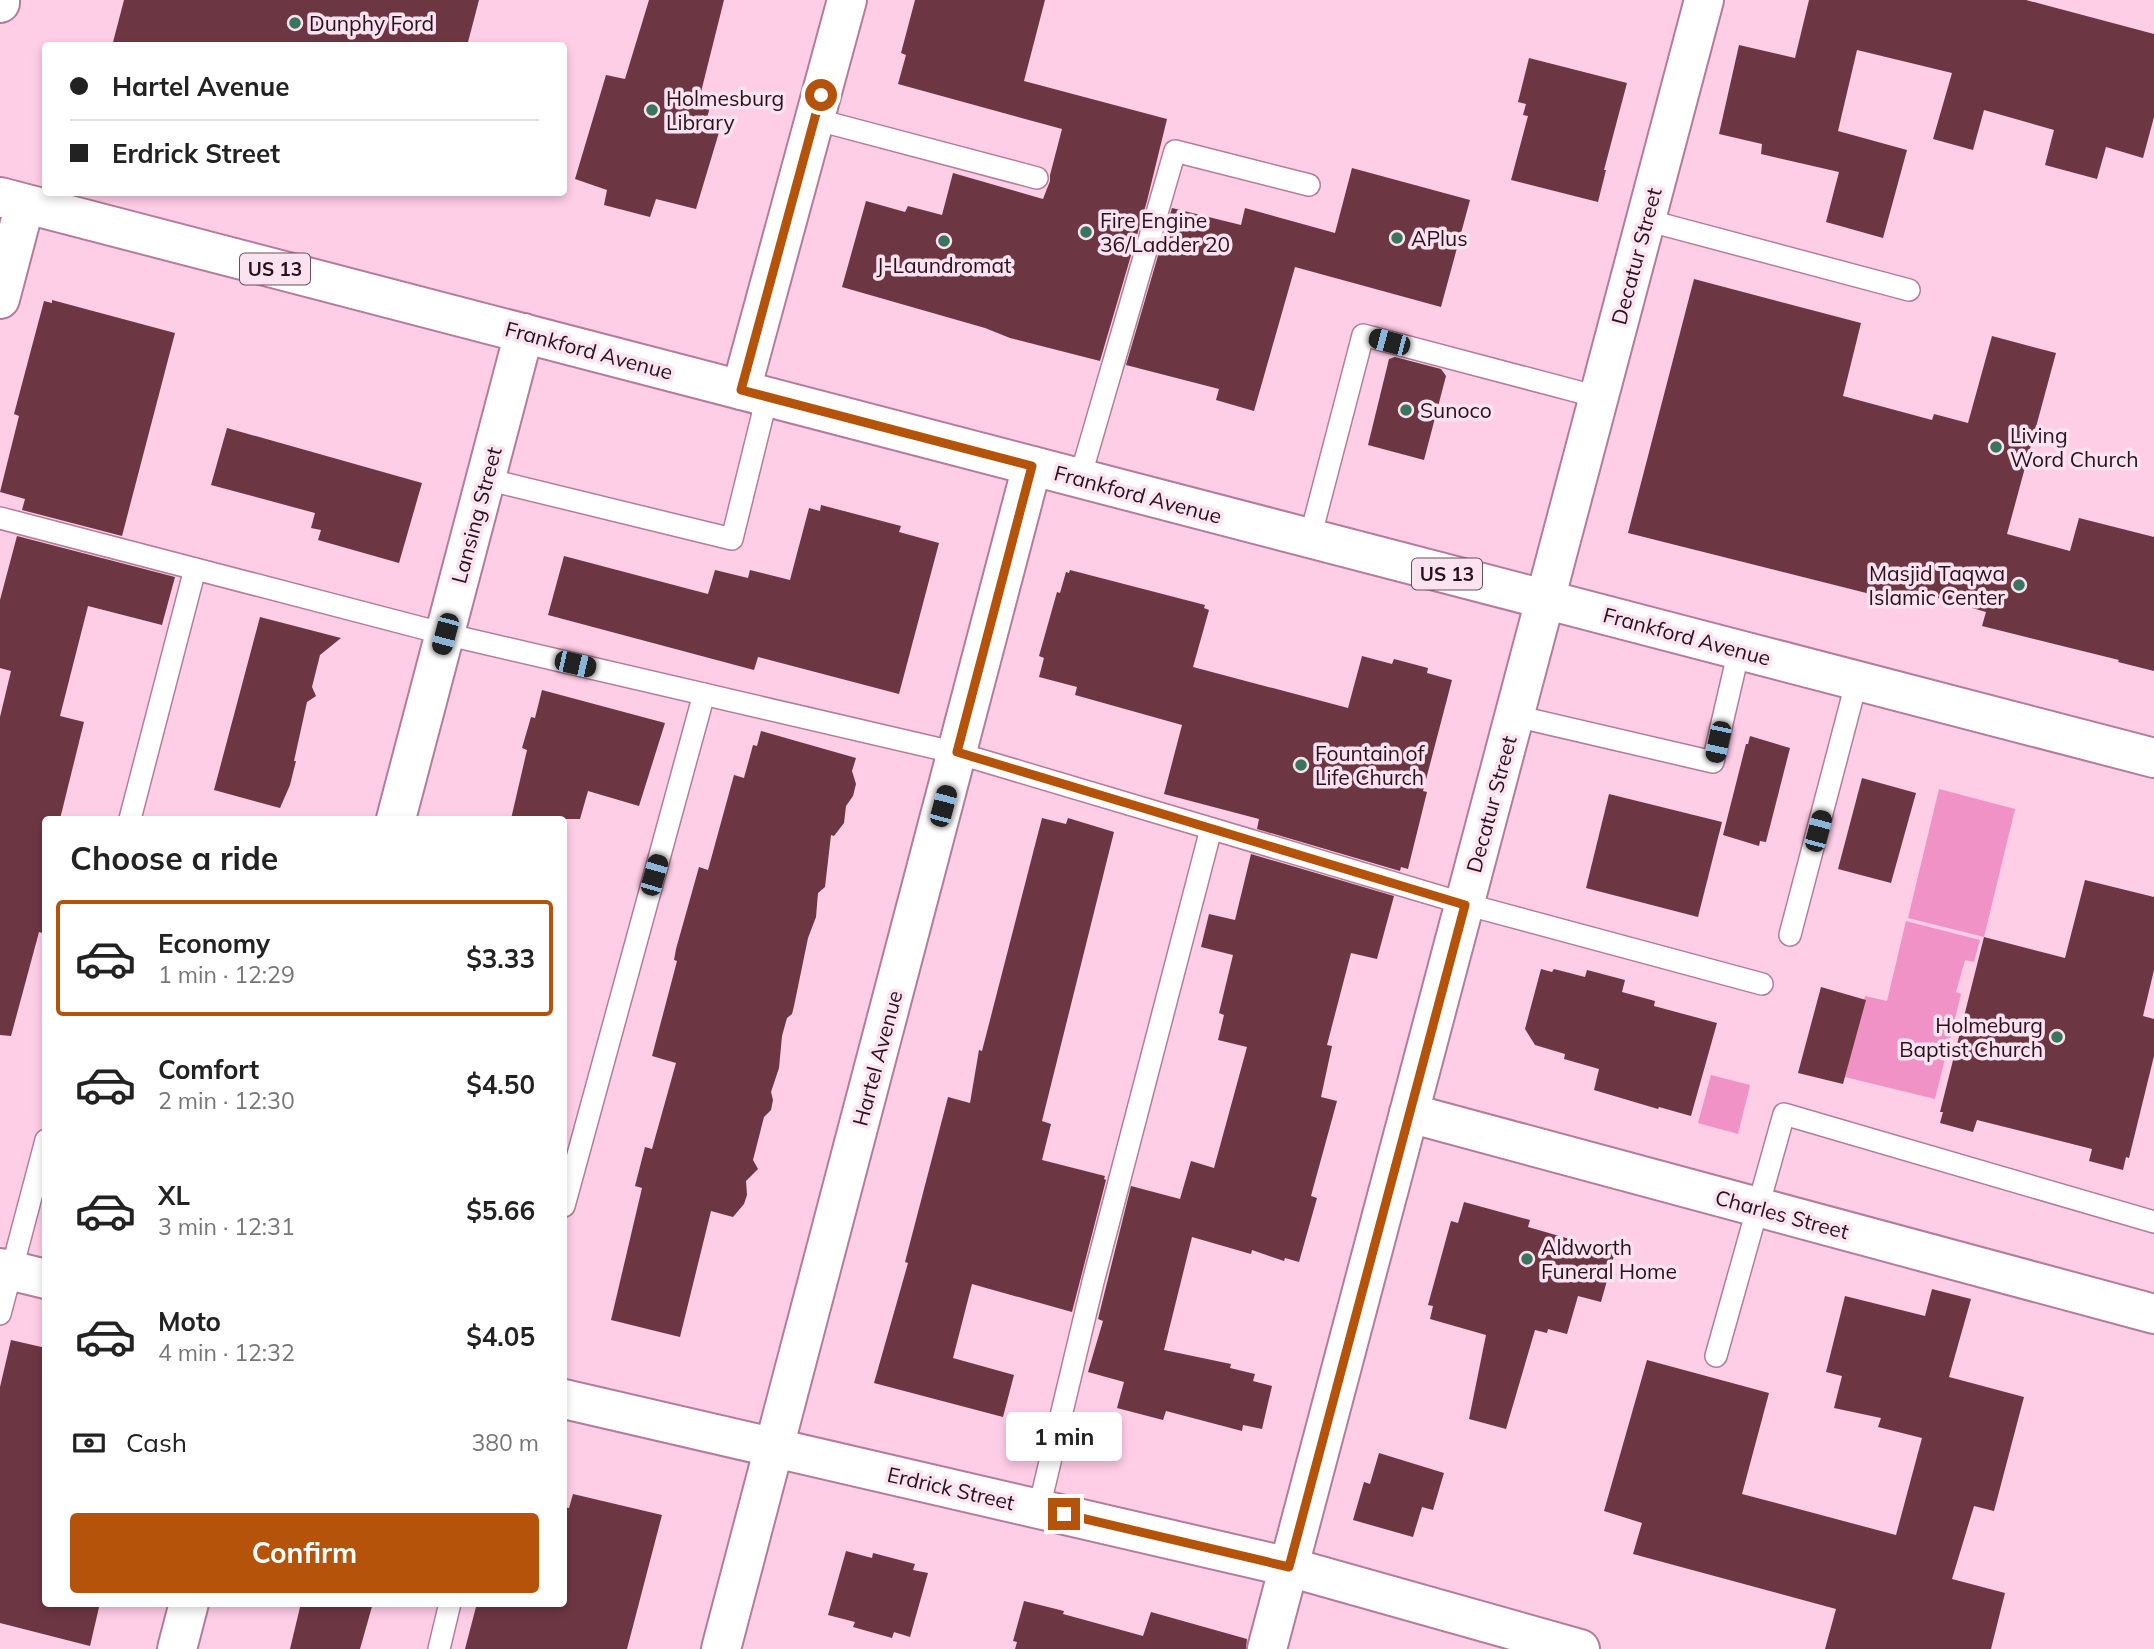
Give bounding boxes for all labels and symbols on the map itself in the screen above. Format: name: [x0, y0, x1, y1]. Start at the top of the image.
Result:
place label: Dunphy Ford: [309, 10, 434, 36]
marker: Dunphy Ford: [287, 15, 303, 31]
route start: [805, 79, 837, 111]
place label: Holmesburg Library: [666, 85, 784, 135]
marker: Holmesburg Library: [644, 102, 660, 118]
street label: Decatur Street: [1605, 185, 1667, 327]
place label: Fire Engine 36/Ladder 20: [1100, 207, 1230, 257]
marker: Fire Engine 36/Ladder 20: [1078, 224, 1094, 240]
place label: APlus: [1411, 225, 1468, 251]
marker: APlus: [1389, 230, 1405, 246]
marker: J-Laundromat: [936, 233, 952, 249]
place label: J-Laundromat: [877, 252, 1011, 278]
road number: US 13: [240, 254, 310, 284]
street label: Frankford Avenue: [502, 315, 676, 385]
car: [1366, 326, 1413, 358]
place label: Sunoco: [1420, 397, 1492, 423]
marker: Sunoco: [1398, 402, 1414, 418]
place label: Living Word Church: [2010, 422, 2139, 472]
marker: Living Word Church: [1988, 439, 2004, 455]
street label: Lansing Street: [445, 444, 507, 586]
street label: Frankford Avenue: [1051, 459, 1225, 529]
road number: US 13: [1412, 558, 1482, 590]
place label: Masjid Taqwa Islamic Center: [1869, 560, 2005, 610]
marker: Masjid Taqwa Islamic Center: [2011, 577, 2027, 593]
street label: Frankford Avenue: [1600, 601, 1774, 671]
car: [430, 611, 461, 657]
car: [553, 649, 598, 679]
car: [1704, 719, 1733, 765]
street label: Decatur Street: [1460, 733, 1522, 875]
place label: Fountain of Life Church: [1315, 740, 1425, 790]
marker: Fountain of Life Church: [1293, 757, 1309, 773]
car: [928, 783, 959, 829]
car: [1803, 808, 1834, 854]
car: [639, 852, 670, 898]
street label: Hartel Avenue: [846, 987, 908, 1129]
place label: Holmeburg Baptist Church: [1899, 1012, 2043, 1062]
marker: Holmeburg Baptist Church: [2049, 1029, 2065, 1045]
street label: Charles Street: [1712, 1184, 1852, 1244]
place label: Aldworth Funeral Home: [1541, 1234, 1677, 1284]
marker: Aldworth Funeral Home: [1519, 1251, 1535, 1267]
callout: 1 min: [1006, 1412, 1122, 1462]
street label: Erdrick Street: [885, 1461, 1017, 1515]
route end: [1048, 1498, 1080, 1530]

